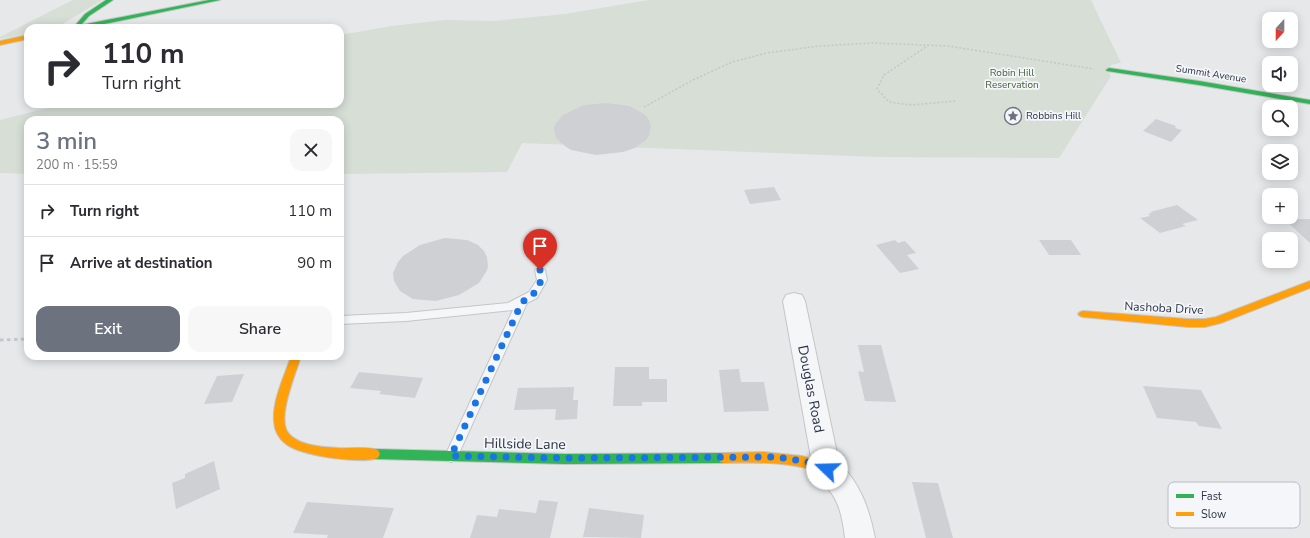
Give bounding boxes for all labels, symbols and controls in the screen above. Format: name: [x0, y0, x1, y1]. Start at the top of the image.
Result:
north arrow: [1262, 12, 1298, 48]
map controls: [1262, 12, 1298, 268]
text: 110 m: [102, 35, 185, 73]
icon: right: [36, 40, 88, 92]
button: sound: [1262, 56, 1298, 92]
street label: Summit Avenue: [1175, 62, 1247, 86]
park label: Robin Hill Reservation: [985, 66, 1039, 92]
text: Turn right: [102, 71, 181, 95]
button: search: [1262, 100, 1298, 136]
place icon: Robbins Hill: [1003, 106, 1023, 126]
place label: Robbins Hill: [1026, 109, 1081, 123]
text: 3 min: [36, 125, 97, 157]
button: close: [290, 129, 332, 171]
button: layers: [1262, 144, 1298, 180]
text: 200 m · 15:59: [36, 156, 118, 174]
button: +: [1262, 188, 1298, 224]
icon: right: [36, 200, 58, 222]
text: Turn right: [70, 201, 139, 221]
text: 110 m: [288, 201, 332, 221]
pin: [523, 229, 557, 270]
button: −: [1262, 232, 1298, 268]
icon: arrive: [529, 235, 551, 257]
icon: arrive: [36, 252, 58, 274]
text: Arrive at destination: [70, 253, 213, 273]
text: 90 m: [297, 253, 332, 273]
street label: Nashoba Drive: [1124, 298, 1204, 318]
button: Exit: [36, 306, 180, 352]
button: Share: [188, 306, 332, 352]
street label: Douglas Road: [793, 344, 829, 434]
street label: Hillside Lane: [484, 434, 566, 454]
position arrow: [806, 448, 848, 490]
legend: [1168, 482, 1300, 528]
text: Fast: [1201, 489, 1222, 504]
text: Slow: [1201, 507, 1226, 522]

